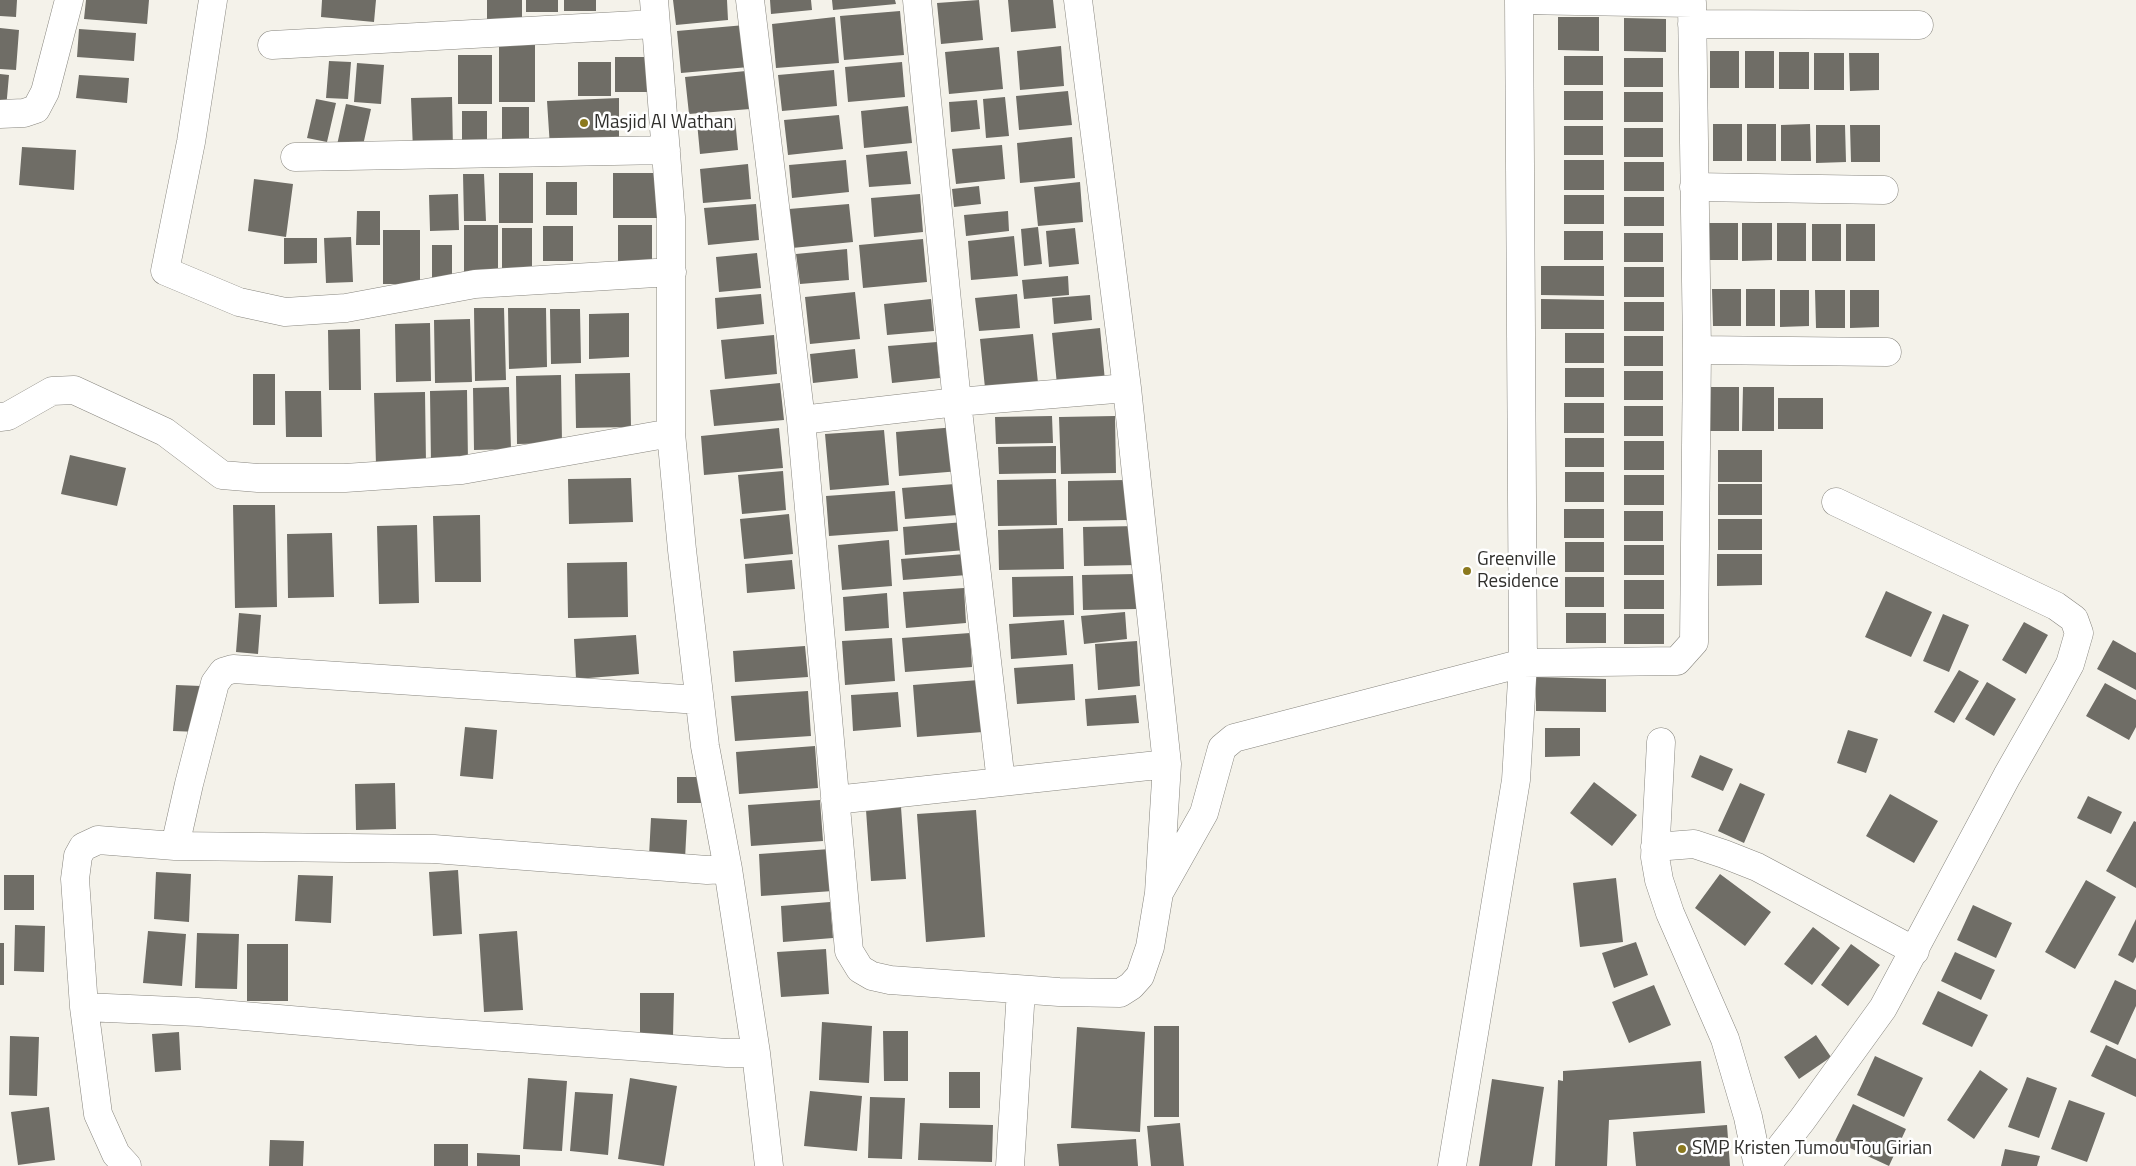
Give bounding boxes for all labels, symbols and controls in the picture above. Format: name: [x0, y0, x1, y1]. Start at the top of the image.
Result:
place label: Masjid Al Wathan: [594, 112, 733, 134]
marker: Masjid Al Wathan: [578, 117, 590, 129]
place label: Greenville Residence: [1477, 549, 1559, 593]
marker: Greenville Residence: [1461, 565, 1473, 577]
place label: SMP Kristen Tumou Tou Girian: [1692, 1138, 1932, 1160]
marker: SMP Kristen Tumou Tou Girian: [1676, 1143, 1688, 1155]

